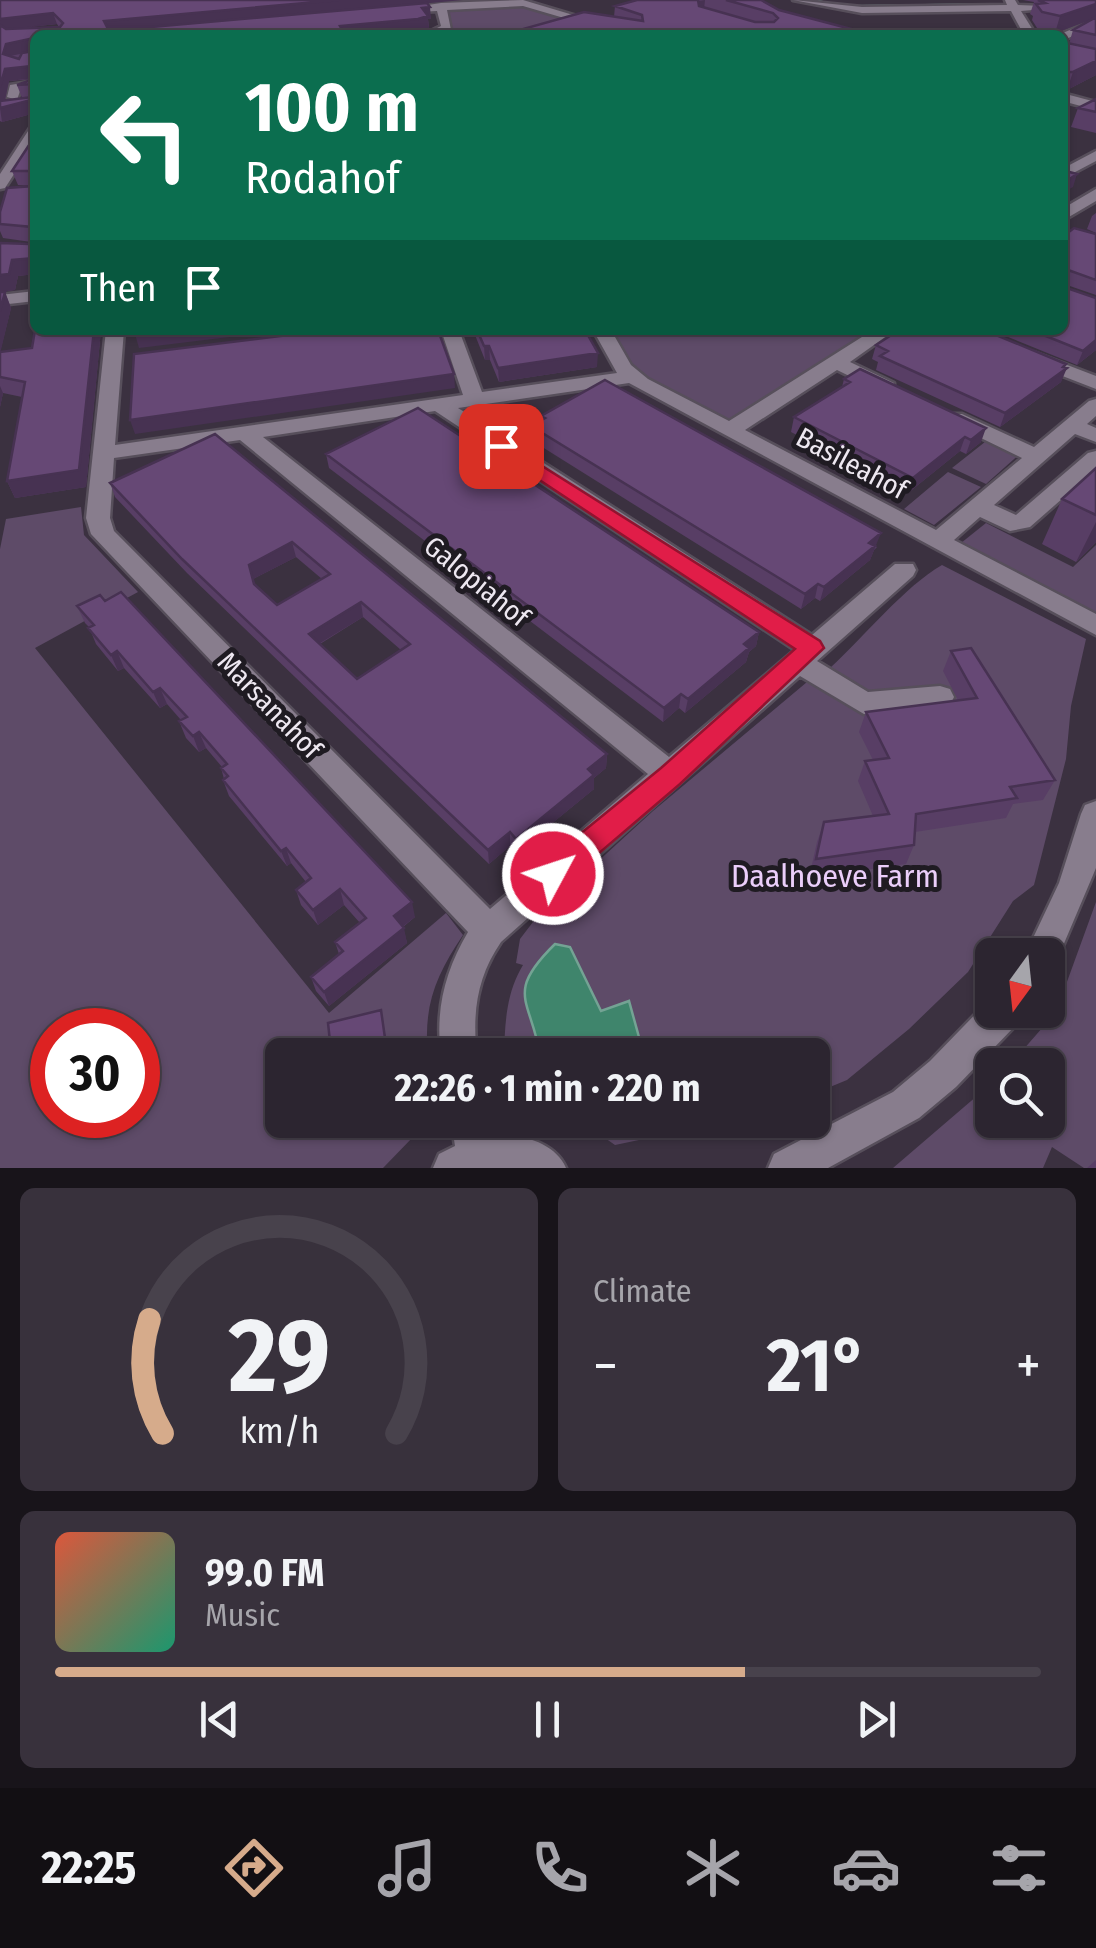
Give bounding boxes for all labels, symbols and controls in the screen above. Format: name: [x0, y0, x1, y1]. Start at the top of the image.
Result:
text: 100 m: [245, 66, 419, 150]
icon: left: [80, 70, 210, 200]
text: Rodahof: [245, 151, 400, 205]
icon: arrive: [176, 260, 231, 315]
text: Then: [80, 265, 156, 311]
pin: [459, 404, 544, 489]
icon: arrive: [474, 419, 529, 474]
street label: Basileahof: [791, 421, 915, 507]
street label: Galopiahof: [418, 529, 538, 635]
street label: Marsanahof: [211, 645, 330, 767]
position arrow: [501, 822, 605, 926]
park label: Daalhoeve Farm: [731, 857, 939, 895]
north arrow: [975, 938, 1065, 1028]
map controls: [975, 938, 1065, 1138]
speed limit sign: 30: [30, 1008, 160, 1138]
button: search: [975, 1048, 1065, 1138]
text: 22:26 · 1 min · 220 m: [395, 1065, 700, 1111]
text: Climate: [593, 1272, 692, 1310]
text: 29: [227, 1294, 330, 1419]
text: 21°: [767, 1321, 867, 1411]
text: −: [593, 1333, 618, 1399]
text: +: [1016, 1333, 1041, 1399]
text: km/h: [239, 1410, 319, 1452]
text: 99.0 FM: [205, 1550, 324, 1596]
text: Music: [205, 1596, 280, 1634]
icon: previous: [192, 1692, 247, 1747]
icon: pause: [520, 1692, 575, 1747]
icon: next: [849, 1692, 904, 1747]
icon: directions: [219, 1833, 289, 1903]
icon: music: [372, 1833, 442, 1903]
icon: phone: [525, 1833, 595, 1903]
icon: climate: [678, 1833, 748, 1903]
icon: car: [831, 1833, 901, 1903]
icon: filters: [984, 1833, 1054, 1903]
text: 22:25: [42, 1841, 136, 1895]

